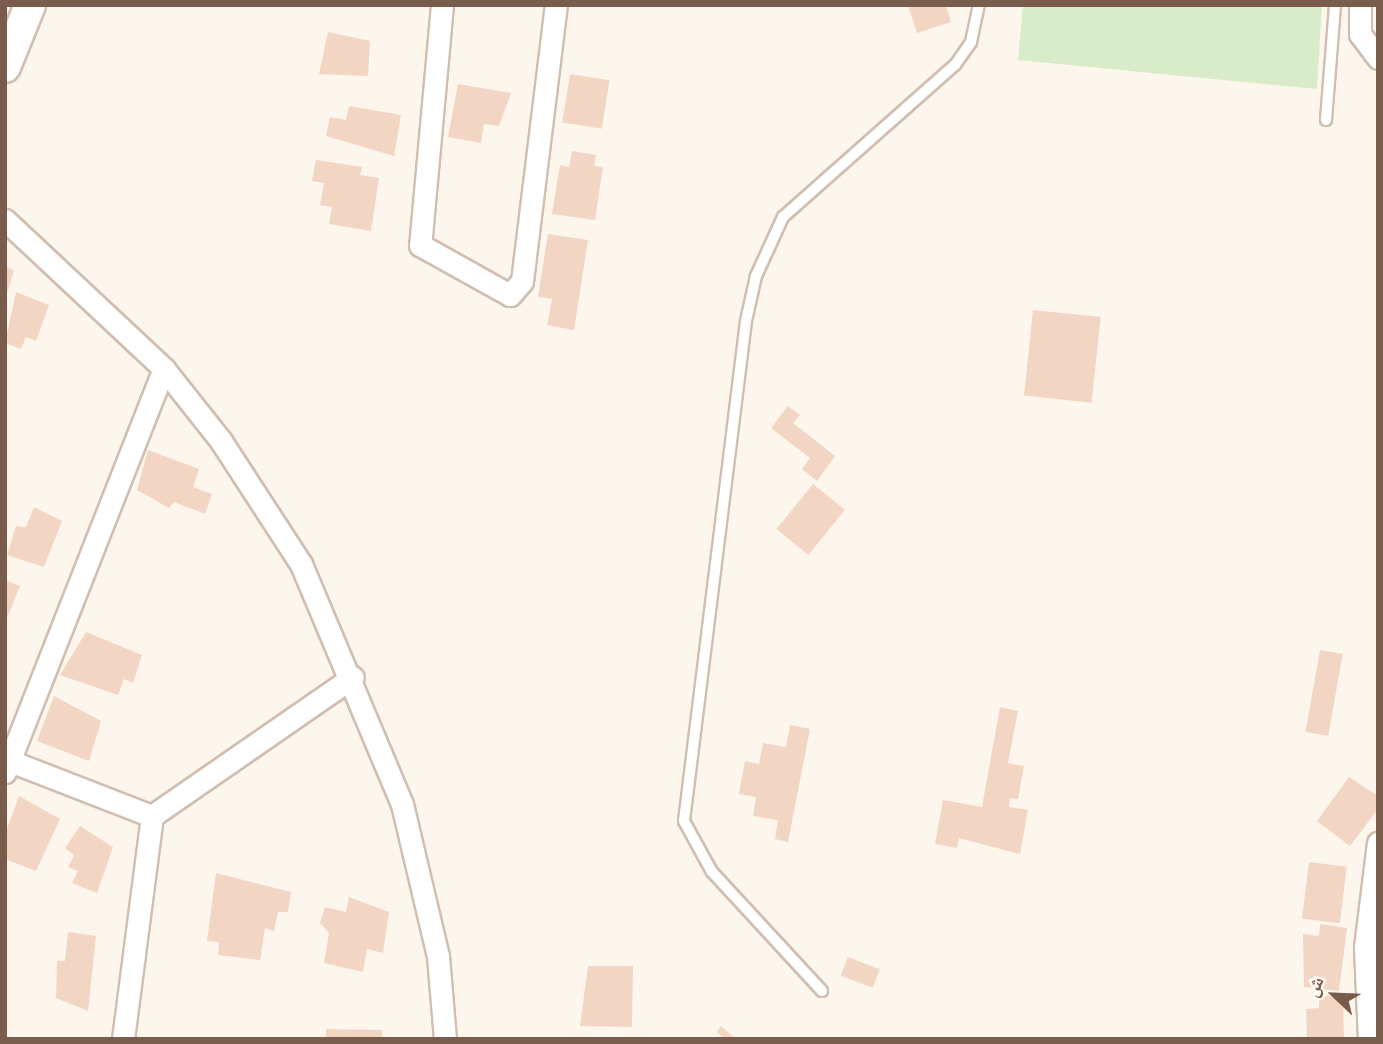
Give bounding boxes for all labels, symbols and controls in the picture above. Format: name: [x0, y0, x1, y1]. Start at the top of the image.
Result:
north arrow: [1299, 960, 1369, 1030]
text: ش: [1299, 972, 1331, 1001]

